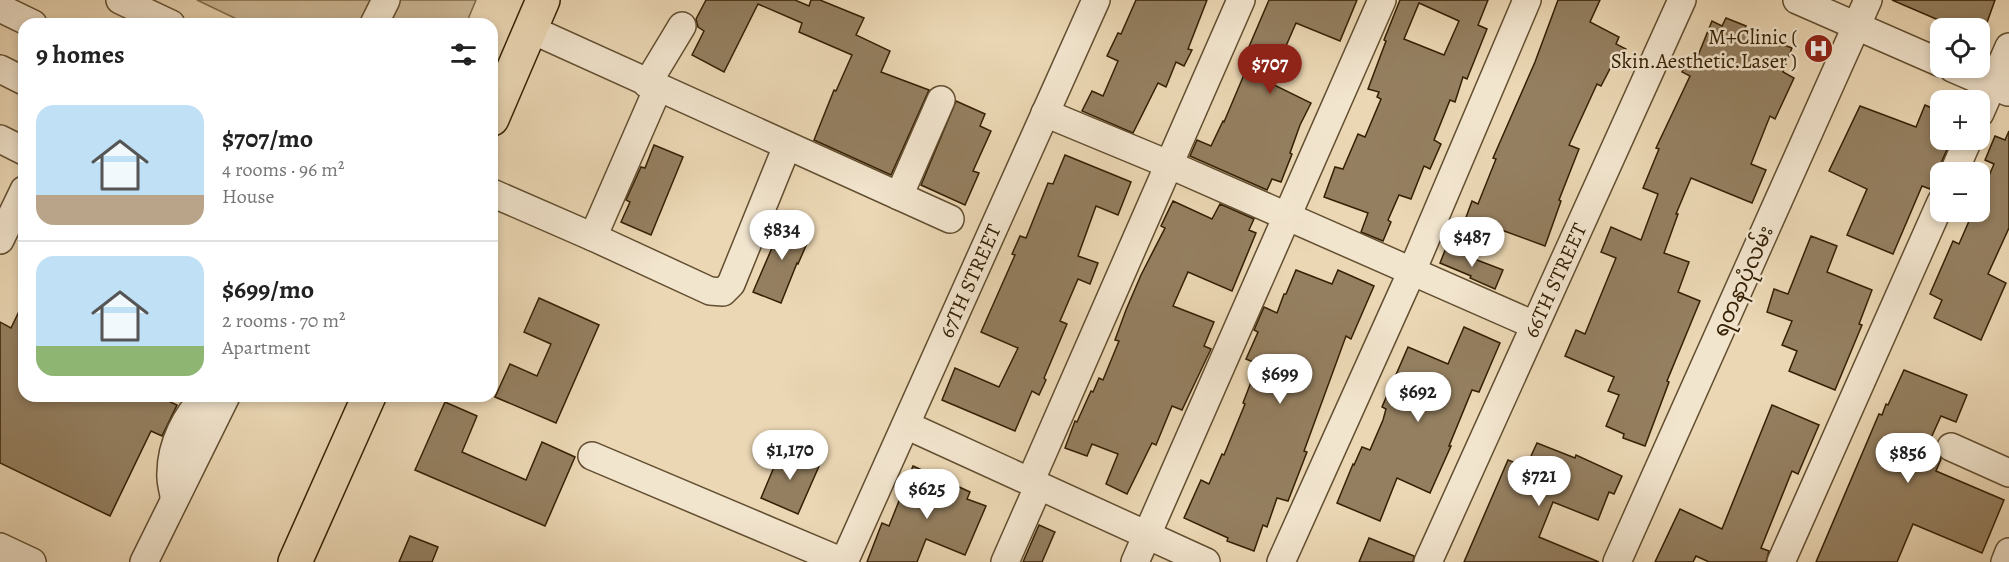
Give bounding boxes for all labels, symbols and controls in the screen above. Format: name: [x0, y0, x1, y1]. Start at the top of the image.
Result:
map controls: [1930, 18, 1990, 222]
button: locate: [1930, 18, 1990, 78]
place label: M+Clinic ( Skin.Aesthetic.Laser ): [1611, 23, 1797, 75]
hospital icon: M+Clinic ( Skin.Aesthetic.Laser ): [1802, 33, 1834, 65]
text: 9 homes: [36, 37, 125, 72]
icon: filters: [447, 38, 480, 71]
pin: $707: [1234, 44, 1306, 95]
text: $707: [1252, 50, 1288, 77]
button: +: [1930, 90, 1990, 150]
text: $707/mo: [222, 121, 313, 156]
icon: home: [84, 129, 156, 201]
text: 4 rooms · 96 m²: [222, 156, 344, 183]
button: −: [1930, 162, 1990, 222]
text: House: [222, 183, 274, 210]
pin: $834: [746, 210, 818, 261]
text: $834: [764, 216, 800, 243]
pin: $487: [1436, 217, 1508, 268]
street label: 66TH STREET: [1517, 218, 1593, 342]
street label: 67TH STREET: [932, 219, 1008, 342]
street label: ရတနာပုံလမ်း: [1704, 220, 1783, 342]
text: $487: [1454, 223, 1490, 250]
text: $699/mo: [222, 272, 314, 307]
icon: home: [84, 280, 156, 352]
text: 2 rooms · 70 m²: [222, 307, 346, 334]
text: Apartment: [222, 334, 311, 361]
pin: $699: [1244, 354, 1316, 405]
text: $699: [1261, 360, 1299, 387]
pin: $692: [1382, 372, 1454, 423]
text: $692: [1399, 378, 1437, 405]
pin: $1,170: [741, 430, 839, 481]
pin: $856: [1872, 433, 1944, 484]
text: $1,170: [766, 436, 814, 463]
text: $856: [1890, 439, 1926, 466]
pin: $721: [1503, 456, 1575, 507]
text: $721: [1522, 462, 1556, 489]
pin: $625: [891, 469, 963, 520]
text: $625: [909, 475, 945, 502]

